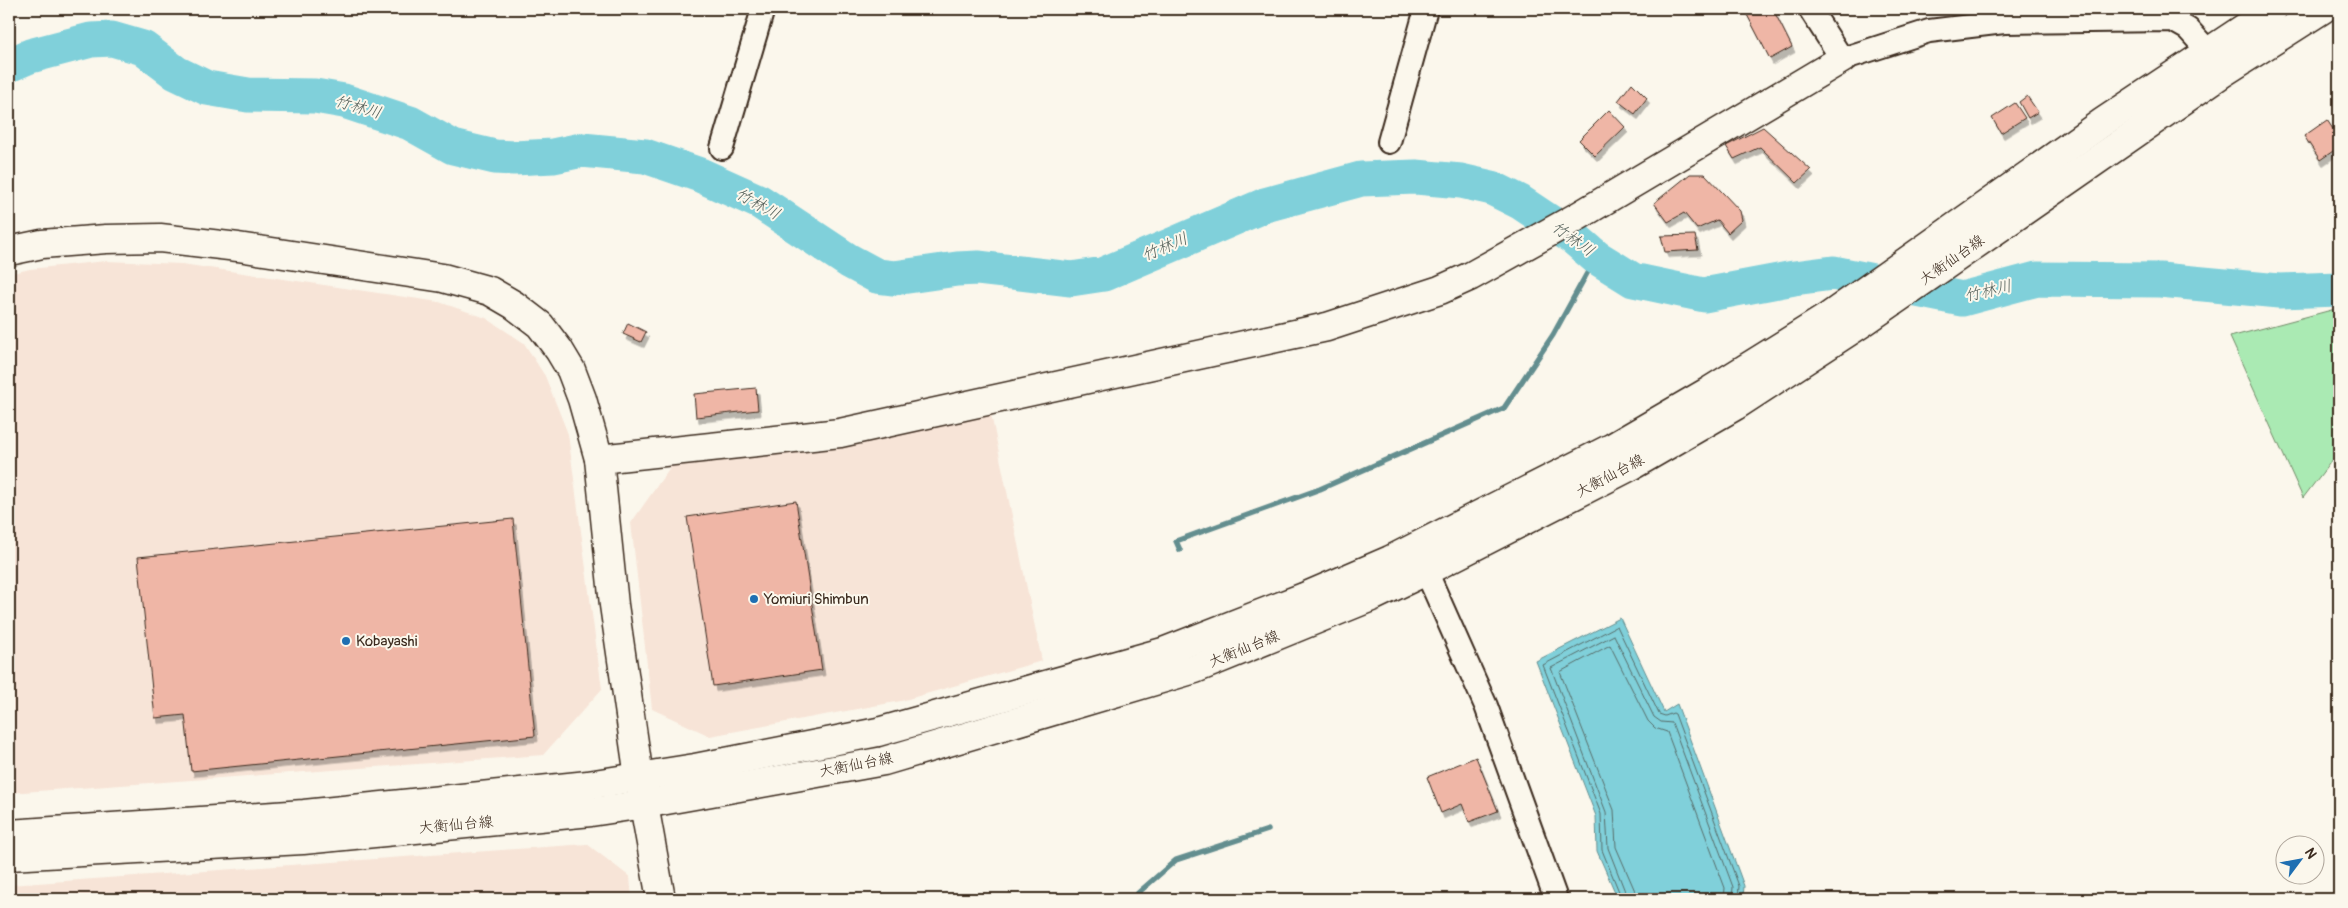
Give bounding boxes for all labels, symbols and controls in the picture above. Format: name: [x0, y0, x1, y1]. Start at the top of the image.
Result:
water label: 竹林川: [332, 91, 384, 123]
water label: 竹林川: [732, 184, 784, 224]
water label: 竹林川: [1548, 217, 1598, 261]
water label: 竹林川: [1139, 228, 1191, 266]
street label: 大衡仙台線: [1916, 231, 1988, 289]
water label: 竹林川: [1962, 276, 2014, 306]
street label: 大衡仙台線: [1572, 450, 1648, 502]
place label: Yomiuri Shimbun: [763, 590, 869, 609]
marker: Yomiuri Shimbun: [748, 593, 760, 605]
street label: 大衡仙台線: [1206, 626, 1282, 672]
place label: Kobayashi: [356, 632, 418, 651]
marker: Kobayashi: [340, 635, 352, 647]
street label: 大衡仙台線: [817, 749, 895, 781]
street label: 大衡仙台線: [418, 812, 494, 838]
north arrow: [2276, 836, 2326, 886]
text: N: [2301, 845, 2320, 862]

